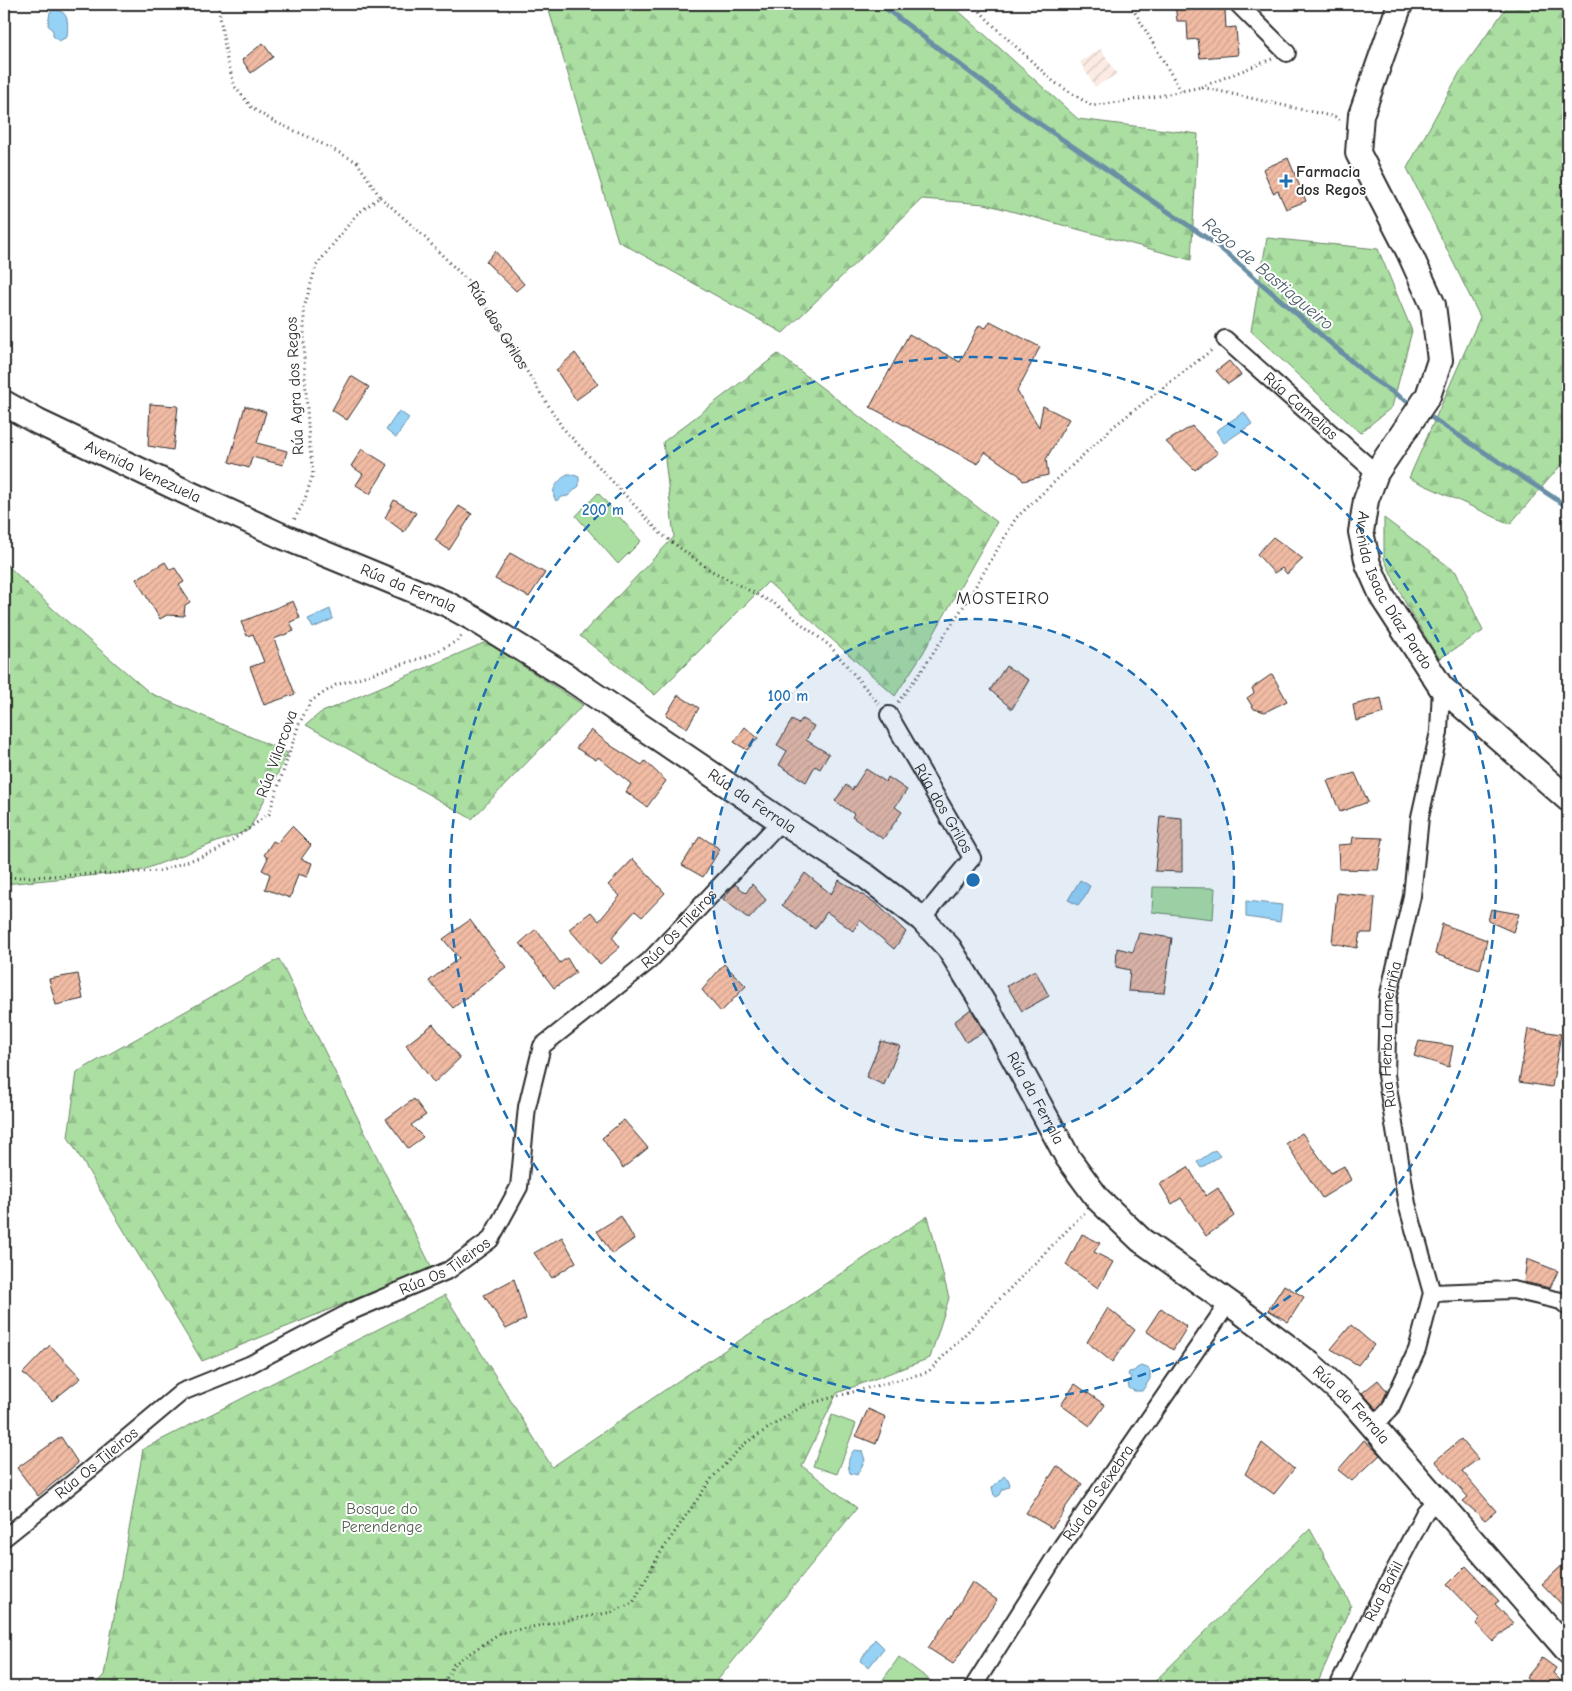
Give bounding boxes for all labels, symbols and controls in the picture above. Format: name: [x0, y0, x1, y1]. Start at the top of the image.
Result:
place label: Farmacia dos Regos: [1296, 163, 1366, 199]
marker: Farmacia dos Regos: [1280, 175, 1292, 187]
water label: Rego de Bastiagueiro: [1198, 213, 1338, 335]
street label: Rúa dos Grilos: [463, 278, 532, 373]
street label: Rúa Agra dos Regos: [282, 316, 308, 456]
street label: Rúa Camelias: [1260, 369, 1341, 444]
street label: Avenida Venezuela: [82, 437, 204, 507]
text: 200 m: [582, 501, 624, 519]
street label: Avenida Isaac Díaz Pardo: [1352, 510, 1436, 673]
street label: Rúa da Ferrala: [358, 560, 460, 616]
district label: MOSTEIRO: [956, 588, 1050, 609]
text: 100 m: [768, 687, 808, 705]
street label: Rúa Vilarcova: [253, 708, 301, 800]
street label: Rúa dos Grilos: [910, 761, 976, 857]
street label: Rúa da Ferrala: [704, 765, 799, 837]
centre of rings: [964, 871, 982, 889]
street label: Rúa Os Tileiros: [638, 886, 721, 972]
street label: Rúa Herba Lameiriña: [1377, 959, 1405, 1109]
street label: Rúa da Ferrala: [1003, 1049, 1068, 1147]
street label: Rúa Os Tileiros: [397, 1234, 494, 1299]
street label: Rúa da Ferrala: [1309, 1362, 1393, 1448]
street label: Rúa Os Tileiros: [51, 1424, 142, 1503]
street label: Rúa da Seixebra: [1059, 1442, 1137, 1544]
park label: Bosque do Perendenge: [341, 1500, 423, 1536]
street label: Rúa Bañil: [1361, 1558, 1407, 1624]

